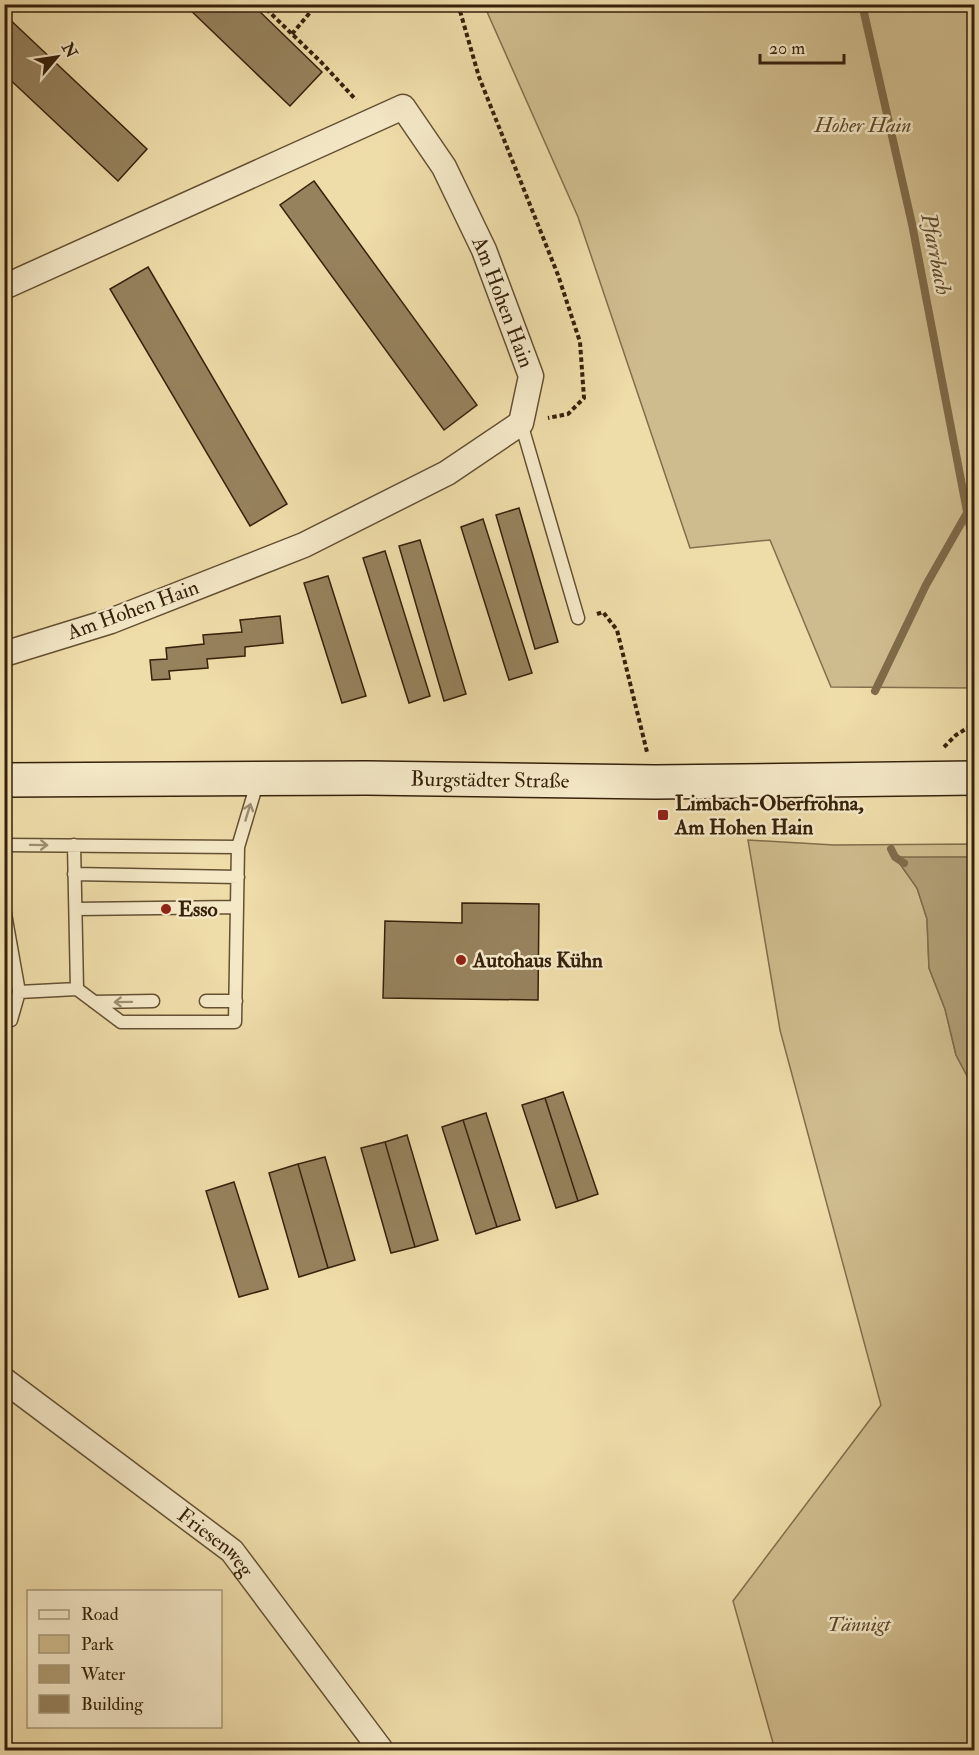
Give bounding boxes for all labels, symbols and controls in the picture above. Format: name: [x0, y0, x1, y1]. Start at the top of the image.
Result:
north arrow: [27, 27, 87, 87]
scale bar: [760, 27, 844, 65]
text: 20 m: [769, 37, 805, 60]
text: N: [57, 38, 82, 62]
park label: Hoher Hain: [814, 112, 912, 139]
water label: Pfarrbach: [914, 210, 958, 297]
street label: Am Hohen Hain: [465, 231, 540, 372]
street label: Am Hohen Hain: [62, 574, 203, 647]
street label: Burgstädter Straße: [410, 765, 570, 794]
place label: Limbach-Oberfrohna, Am Hohen Hain: [674, 790, 864, 841]
one-way arrow: [243, 803, 254, 822]
marker: Limbach-Oberfrohna, Am Hohen Hain: [656, 808, 670, 822]
one-way arrow: [29, 839, 49, 851]
place label: Esso: [178, 896, 218, 923]
marker: Esso: [159, 902, 173, 916]
place label: Autohaus Kühn: [472, 947, 603, 974]
marker: Autohaus Kühn: [454, 953, 468, 967]
one-way arrow: [114, 996, 134, 1008]
street label: Friesenweg: [172, 1501, 260, 1583]
legend: [27, 1590, 222, 1728]
text: Road: [81, 1603, 119, 1626]
park label: Tännigt: [827, 1611, 892, 1638]
text: Park: [81, 1633, 114, 1656]
text: Water: [80, 1663, 125, 1686]
text: Building: [81, 1693, 144, 1716]

